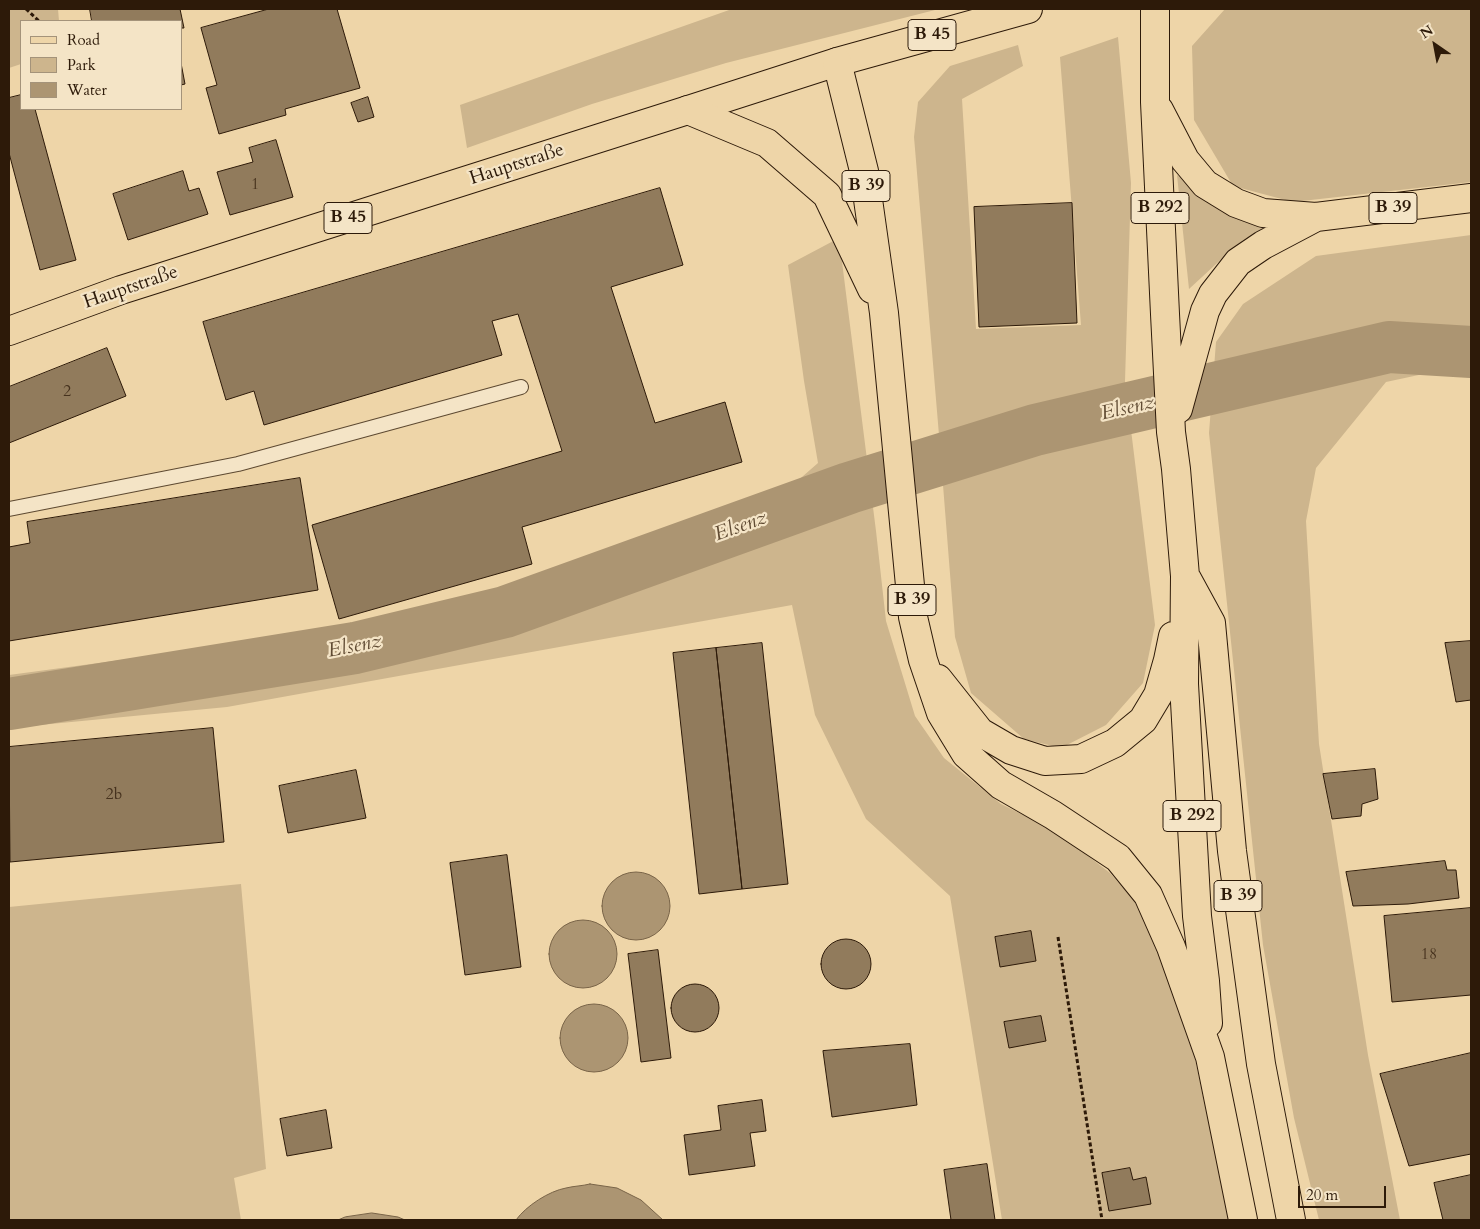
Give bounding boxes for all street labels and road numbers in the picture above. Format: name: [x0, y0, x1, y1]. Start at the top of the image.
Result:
road number: B 45: [908, 20, 956, 50]
street label: Hauptstraße: [467, 139, 567, 191]
road number: B 39: [842, 170, 890, 202]
road number: B 292: [1131, 192, 1189, 224]
road number: B 39: [1369, 192, 1417, 224]
road number: B 45: [324, 202, 372, 234]
street label: Hauptstraße: [81, 261, 181, 315]
road number: B 39: [888, 584, 936, 616]
road number: B 292: [1163, 800, 1221, 831]
road number: B 39: [1214, 880, 1262, 911]

